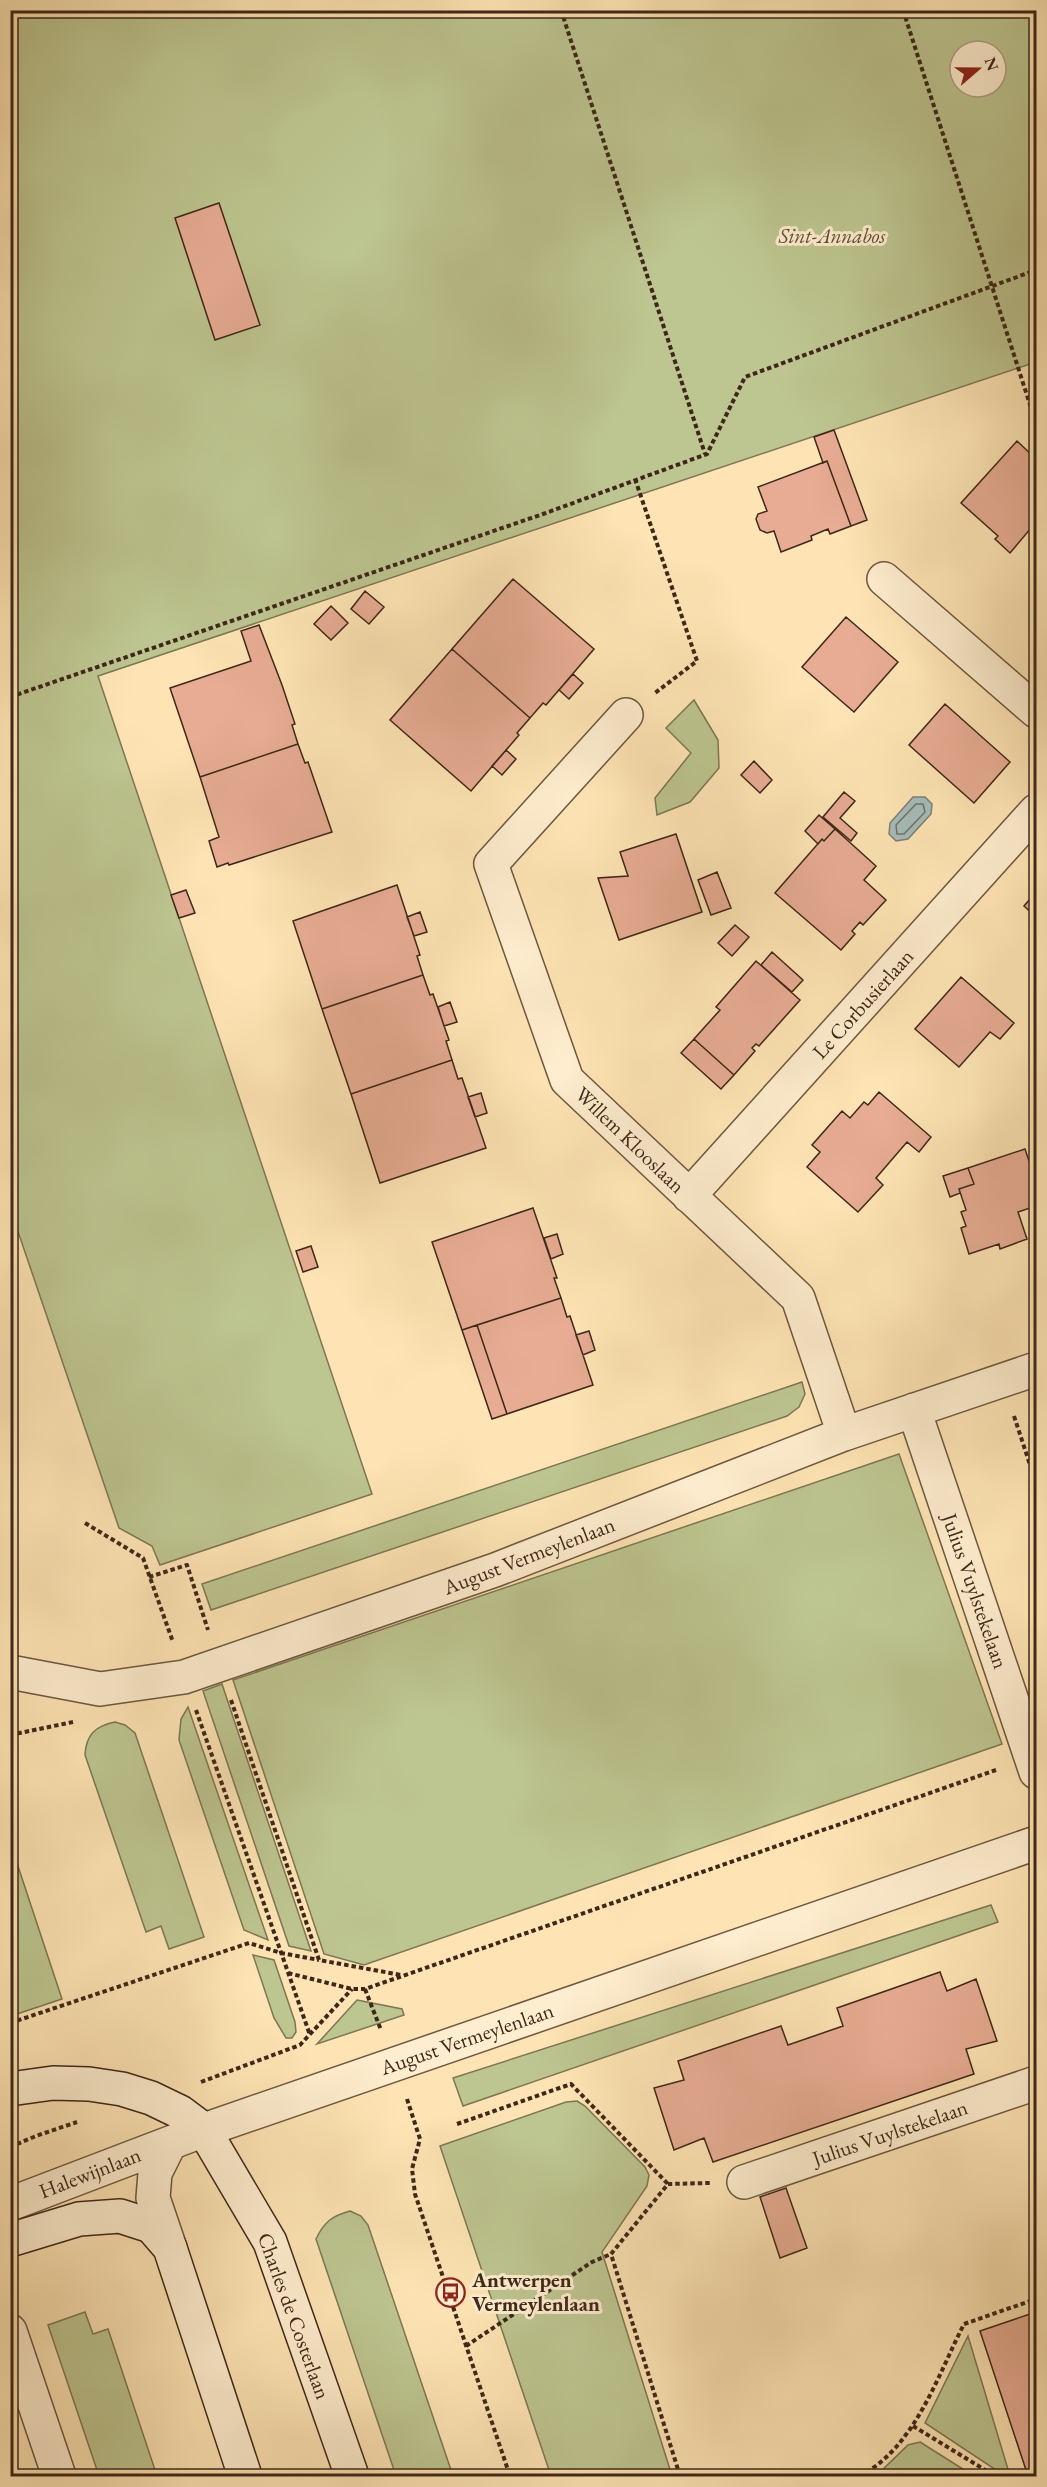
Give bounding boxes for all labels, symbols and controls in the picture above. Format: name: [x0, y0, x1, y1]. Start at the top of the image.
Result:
north arrow: [948, 39, 1008, 99]
text: N: [980, 54, 1004, 74]
park label: Sint-Annabos: [778, 222, 886, 249]
street label: Le Corbusierlaan: [806, 943, 919, 1064]
street label: Willem Klooslaan: [570, 1080, 691, 1199]
street label: Julius Vuylstekelaan: [936, 1508, 1015, 1672]
street label: August Vermeylenlaan: [438, 1510, 618, 1601]
street label: August Vermeylenlaan: [376, 1996, 557, 2081]
street label: Julius Vuylstekelaan: [807, 2093, 971, 2172]
street label: Halewijnlaan: [35, 2141, 145, 2204]
street label: Charles de Costerlaan: [252, 2229, 337, 2403]
place label: Antwerpen Vermeylenlaan: [471, 2266, 600, 2317]
bus stop icon: Antwerpen Vermeylenlaan: [435, 2276, 467, 2308]

